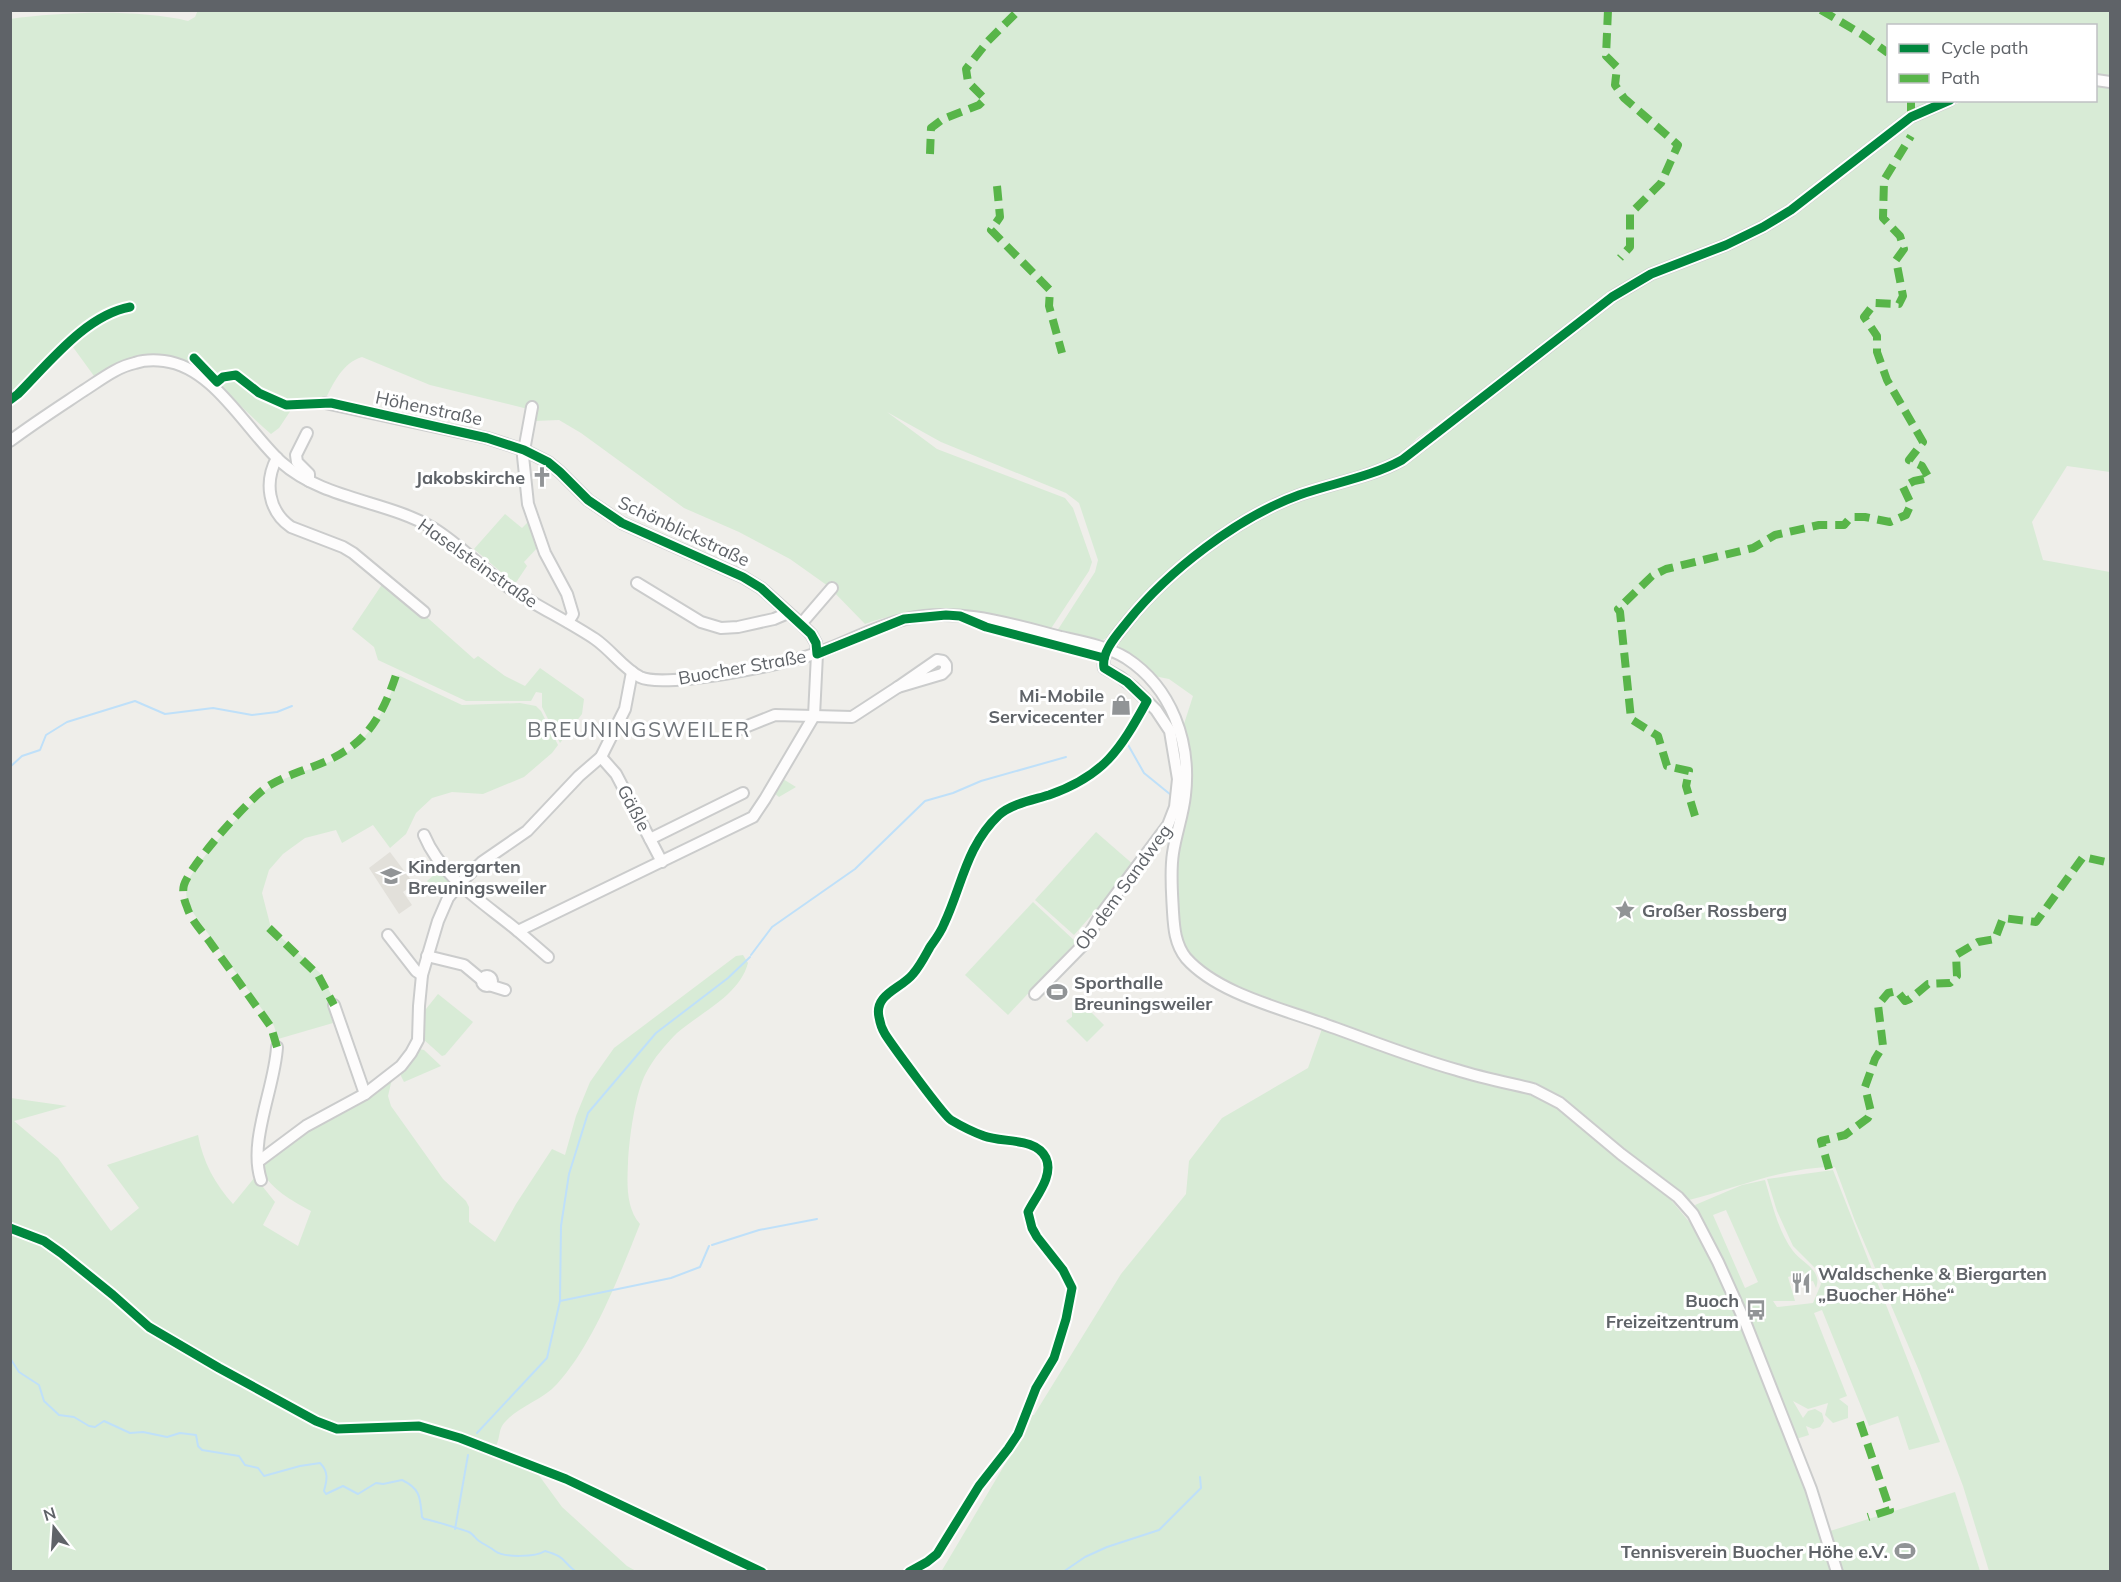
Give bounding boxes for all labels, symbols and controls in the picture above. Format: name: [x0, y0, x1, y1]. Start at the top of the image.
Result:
legend: [1887, 24, 2097, 102]
text: Cycle path: [1941, 36, 2028, 59]
text: Path: [1941, 66, 1980, 89]
street label: Höhenstraße: [374, 385, 484, 431]
church icon: Jakobskirche: [530, 465, 554, 489]
place label: Jakobskirche: [415, 466, 525, 489]
street label: Schönblickstraße: [615, 490, 753, 572]
street label: Haselsteinstraße: [414, 513, 542, 613]
street label: Buocher Straße: [676, 644, 808, 690]
place label: Mi-Mobile Servicecenter: [988, 684, 1105, 728]
shop icon: Mi-Mobile Servicecenter: [1109, 693, 1133, 717]
district label: BREUNINGSWEILER: [527, 716, 751, 742]
street label: Gäßle: [612, 781, 656, 835]
street label: Ob dem Sandweg: [1070, 820, 1176, 954]
place label: Kindergarten Breuningsweiler: [408, 855, 547, 899]
school or university icon: Kindergarten Breuningsweiler: [379, 864, 403, 888]
place icon: Großer Rossberg: [1613, 898, 1637, 922]
place label: Großer Rossberg: [1642, 899, 1787, 922]
place label: Sporthalle Breuningsweiler: [1074, 971, 1213, 1015]
sports icon: Sporthalle Breuningsweiler: [1045, 980, 1069, 1004]
place label: Waldschenke & Biergarten „Buocher Höhe“: [1818, 1262, 2047, 1306]
restaurant icon: Waldschenke & Biergarten „Buocher Höhe“: [1789, 1271, 1813, 1295]
place label: Buoch Freizeitzentrum: [1606, 1289, 1739, 1333]
bus stop icon: Buoch Freizeitzentrum: [1744, 1298, 1768, 1322]
north arrow: [24, 1498, 84, 1558]
text: N: [41, 1502, 58, 1525]
sports icon: Tennisverein Buocher Höhe e.V.: [1893, 1539, 1917, 1563]
place label: Tennisverein Buocher Höhe e.V.: [1621, 1540, 1888, 1563]

